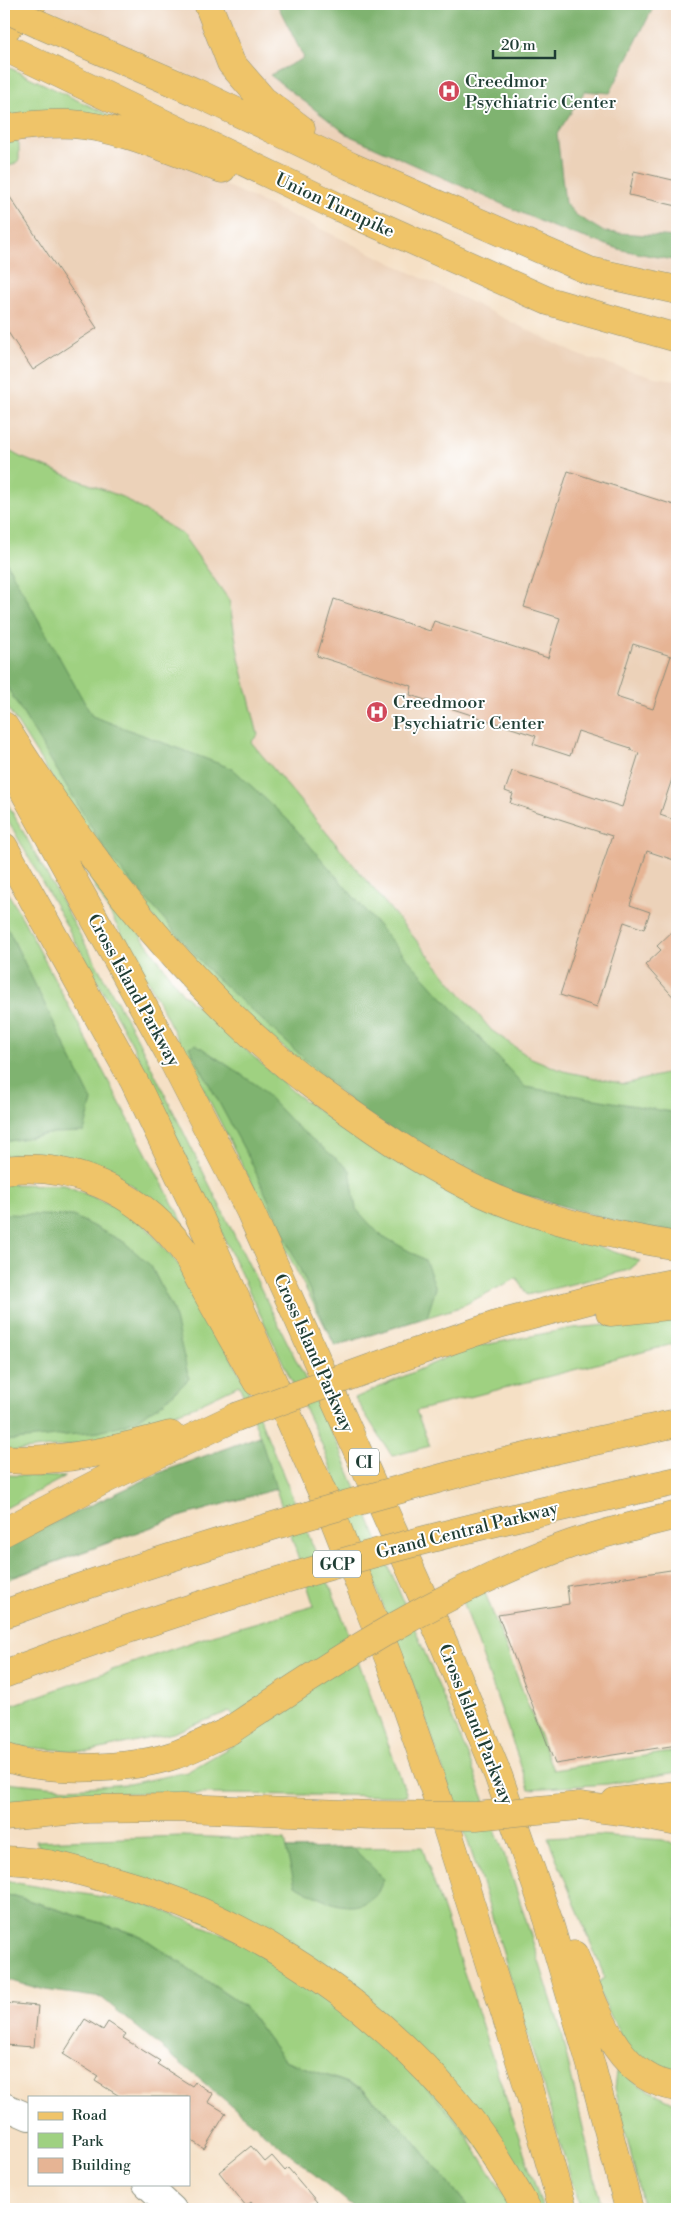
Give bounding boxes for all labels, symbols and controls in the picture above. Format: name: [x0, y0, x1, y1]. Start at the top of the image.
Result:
scale bar: [493, 28, 556, 60]
text: 20 m: [501, 36, 536, 55]
place label: Creedmor Psychiatric Center: [465, 70, 617, 114]
hospital icon: Creedmor Psychiatric Center: [437, 79, 461, 103]
street label: Union Turnpike: [271, 168, 398, 243]
place label: Creedmoor Psychiatric Center: [393, 691, 545, 735]
hospital icon: Creedmoor Psychiatric Center: [365, 700, 389, 724]
street label: Cross Island Parkway: [82, 910, 185, 1071]
street label: Cross Island Parkway: [268, 1270, 359, 1436]
road number: CI: [349, 1448, 379, 1475]
street label: Grand Central Parkway: [374, 1497, 561, 1564]
road number: GCP: [313, 1550, 361, 1578]
street label: Cross Island Parkway: [433, 1641, 518, 1808]
legend: [28, 2096, 190, 2186]
text: Road: [72, 2106, 107, 2125]
text: Park: [72, 2132, 104, 2151]
text: Building: [71, 2156, 131, 2175]

